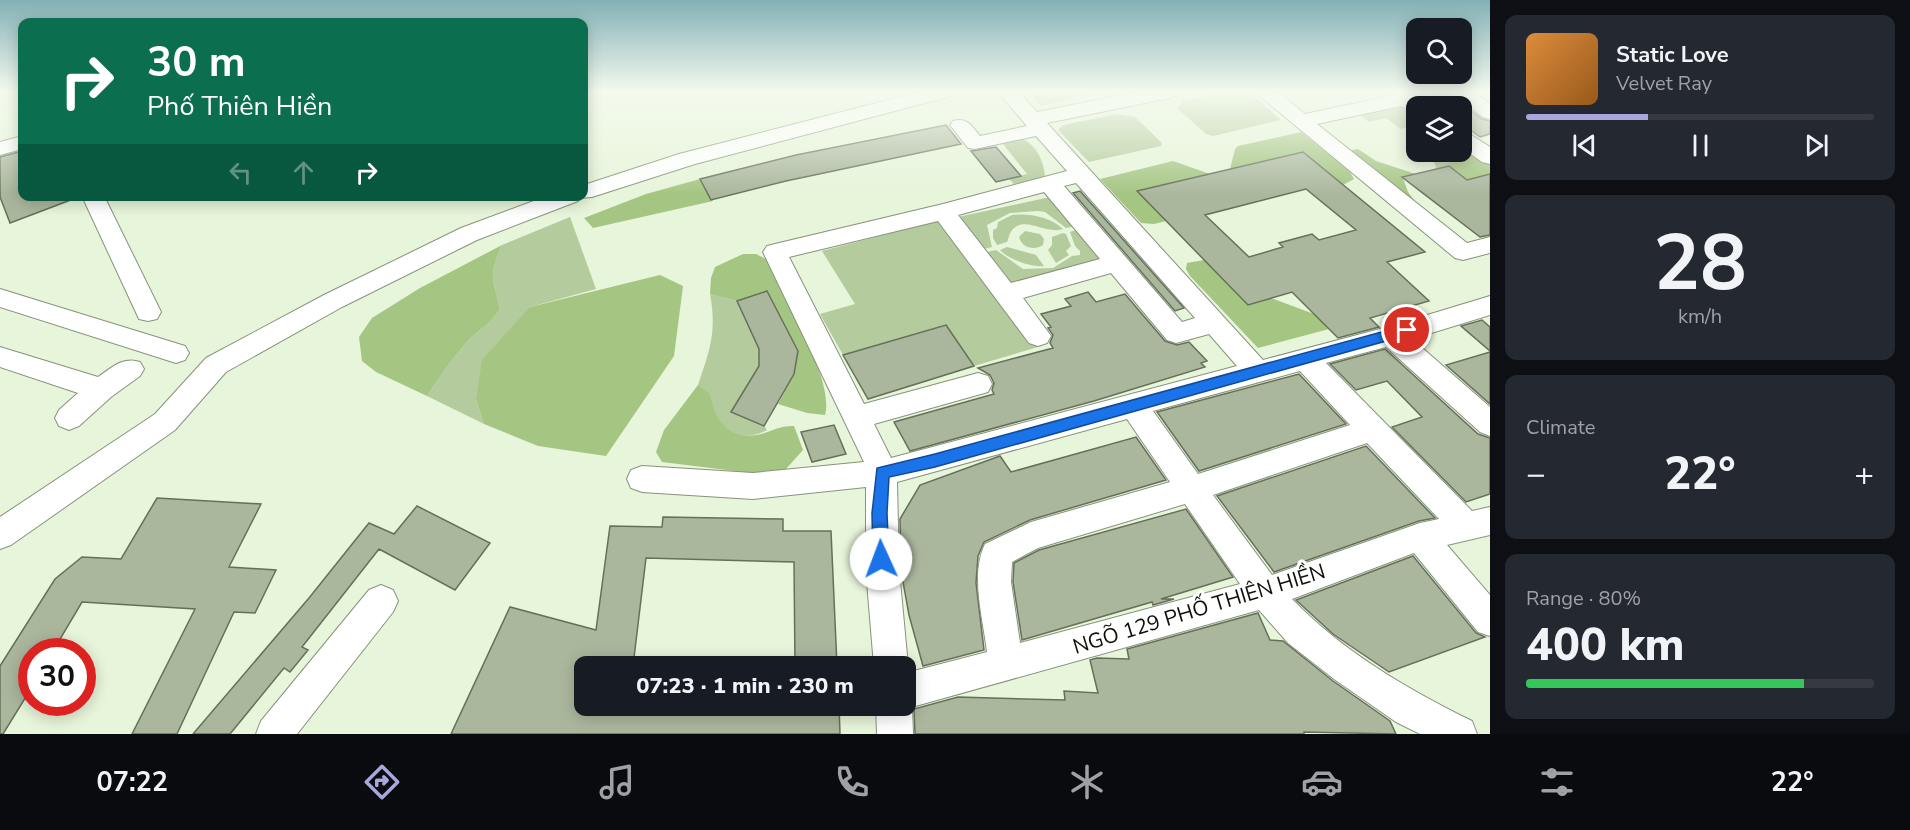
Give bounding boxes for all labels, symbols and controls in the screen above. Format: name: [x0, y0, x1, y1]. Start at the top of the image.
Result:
map controls: [1406, 18, 1472, 162]
button: search: [1406, 18, 1472, 84]
text: 30 m: [147, 34, 246, 91]
text: Static Love: [1616, 40, 1729, 70]
icon: right: [48, 42, 126, 120]
text: Velvet Ray: [1616, 70, 1712, 97]
text: Phố Thiên Hiền: [147, 88, 332, 125]
button: layers: [1406, 96, 1472, 162]
icon: previous: [1568, 129, 1601, 162]
icon: pause: [1684, 129, 1717, 162]
icon: next: [1800, 129, 1833, 162]
icon: left: [224, 156, 257, 189]
icon: ahead: [287, 156, 320, 189]
icon: right: [350, 156, 383, 189]
text: 28: [1653, 210, 1747, 317]
text: km/h: [1678, 303, 1722, 330]
pin: [1381, 304, 1432, 355]
icon: arrive: [1390, 313, 1423, 346]
text: Climate: [1526, 414, 1595, 441]
text: 22°: [1664, 444, 1736, 505]
text: −: [1526, 452, 1546, 497]
text: +: [1854, 452, 1874, 497]
position arrow: [849, 527, 913, 591]
street label: NGÕ 129 PHỐ THIÊN HIỀN: [1069, 555, 1329, 661]
text: Range · 80%: [1526, 585, 1641, 612]
text: 400 km: [1526, 615, 1685, 676]
speed limit sign: 30: [18, 638, 96, 716]
text: 07:23 · 1 min · 230 m: [636, 671, 854, 701]
icon: directions: [361, 761, 403, 803]
icon: music: [596, 761, 638, 803]
icon: phone: [831, 761, 873, 803]
icon: climate: [1066, 761, 1108, 803]
icon: car: [1301, 761, 1343, 803]
icon: filters: [1536, 761, 1578, 803]
text: 07:22: [96, 764, 168, 801]
text: 22°: [1771, 764, 1813, 801]

